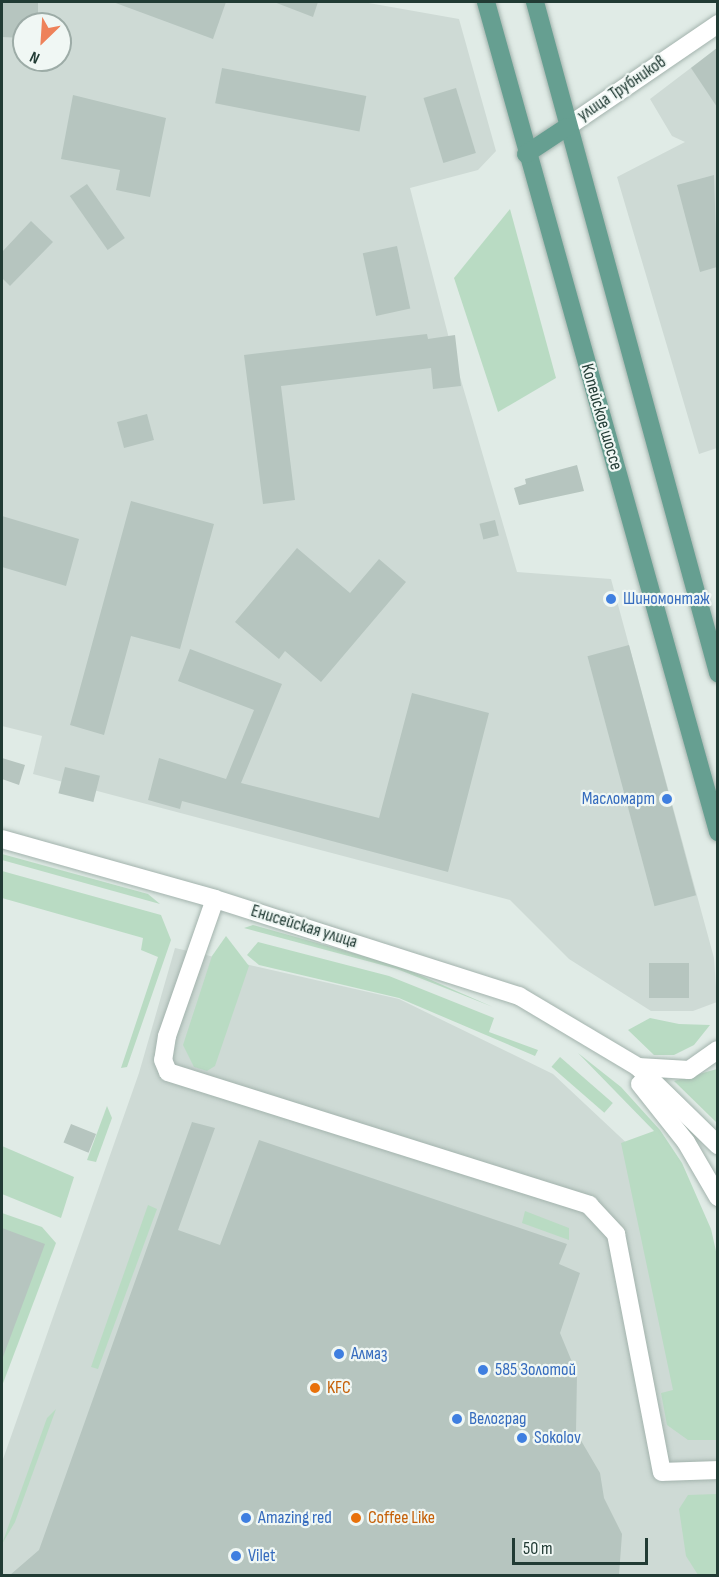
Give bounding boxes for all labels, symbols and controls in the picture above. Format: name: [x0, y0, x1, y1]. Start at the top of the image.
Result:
north arrow: [12, 12, 72, 72]
text: N: [27, 47, 43, 67]
street label: улица Трубников: [574, 51, 670, 127]
street label: Копейское шоссе: [576, 361, 626, 473]
place label: Шиномонтаж: [623, 588, 710, 610]
marker: Шиномонтаж: [604, 592, 618, 606]
place label: Масломарт: [582, 788, 655, 810]
marker: Масломарт: [660, 792, 674, 806]
street label: Енисейская улица: [248, 901, 360, 953]
place label: Алмаз: [351, 1343, 387, 1365]
marker: Алмаз: [332, 1347, 346, 1361]
place label: 585 Золотой: [495, 1359, 576, 1381]
marker: 585 Золотой: [476, 1363, 490, 1377]
place label: KFC: [327, 1377, 351, 1399]
marker: KFC: [308, 1381, 322, 1395]
place label: Велоград: [469, 1408, 527, 1430]
marker: Велоград: [450, 1412, 464, 1426]
place label: Sokolov: [534, 1427, 581, 1449]
marker: Sokolov: [515, 1431, 529, 1445]
place label: Amazing red: [258, 1507, 332, 1529]
place label: Coffee Like: [368, 1507, 435, 1529]
marker: Amazing red: [239, 1511, 253, 1525]
marker: Coffee Like: [349, 1511, 363, 1525]
scale bar: [515, 1526, 652, 1564]
text: 50 m: [523, 1538, 553, 1559]
place label: Vilet: [248, 1545, 275, 1567]
marker: Vilet: [229, 1549, 243, 1563]

